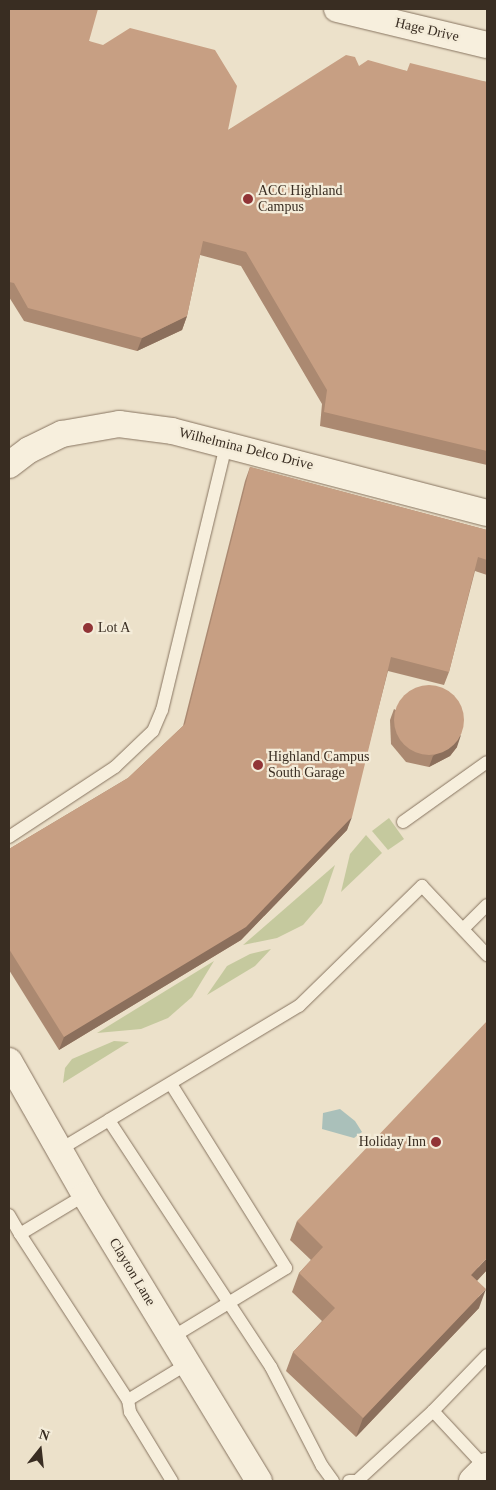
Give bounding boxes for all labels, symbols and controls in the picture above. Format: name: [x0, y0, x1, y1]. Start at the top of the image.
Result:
street label: Hage Drive: [393, 15, 461, 45]
place label: ACC Highland Campus: [258, 183, 342, 216]
marker: ACC Highland Campus: [242, 193, 254, 205]
street label: Wilhelmina Delco Drive: [177, 424, 315, 474]
place label: Lot A: [98, 620, 131, 636]
marker: Lot A: [82, 622, 94, 634]
place label: Highland Campus South Garage: [268, 749, 369, 782]
marker: Highland Campus South Garage: [252, 759, 264, 771]
place label: Holiday Inn: [359, 1134, 426, 1150]
marker: Holiday Inn: [430, 1136, 442, 1148]
street label: Clayton Lane: [105, 1235, 159, 1309]
north arrow: [15, 1425, 65, 1475]
text: N: [37, 1426, 51, 1444]

